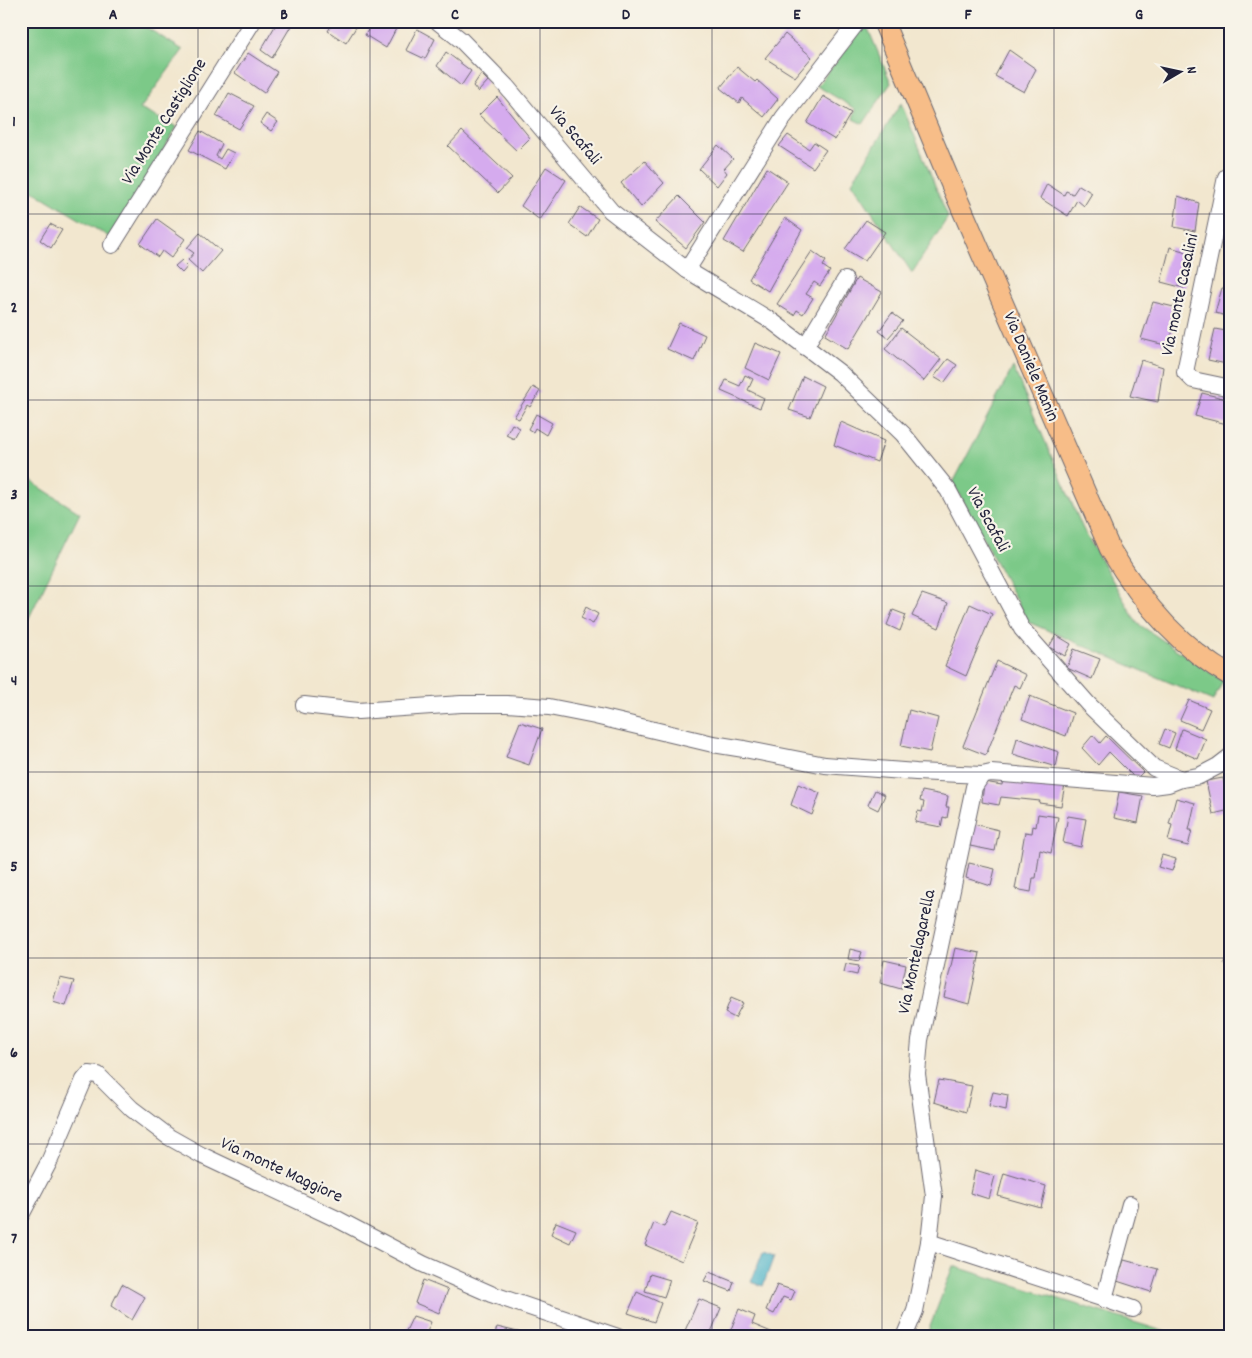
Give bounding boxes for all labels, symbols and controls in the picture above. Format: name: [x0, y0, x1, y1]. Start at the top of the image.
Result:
text: A: [109, 4, 118, 27]
text: B: [280, 4, 288, 27]
text: C: [451, 4, 459, 27]
text: D: [622, 4, 631, 27]
text: E: [793, 4, 801, 27]
text: F: [964, 4, 972, 27]
text: G: [1135, 4, 1143, 27]
north arrow: [1154, 48, 1204, 98]
street label: Via Monte Castiglione: [116, 54, 214, 190]
text: N: [1180, 65, 1201, 75]
street label: Via Scafali: [542, 101, 606, 171]
text: 1: [12, 111, 16, 134]
street label: Via monte Casalini: [1156, 232, 1206, 358]
text: 2: [11, 297, 18, 320]
street label: Via Daniele Manin: [996, 308, 1064, 426]
street label: Via Scafali: [959, 483, 1015, 557]
text: 3: [10, 484, 18, 507]
text: 4: [11, 670, 17, 693]
text: 5: [10, 856, 18, 879]
street label: Via Montelagarella: [893, 887, 944, 1017]
text: 6: [10, 1042, 18, 1065]
street label: Via monte Maggiore: [216, 1132, 346, 1210]
text: 7: [11, 1228, 17, 1251]

